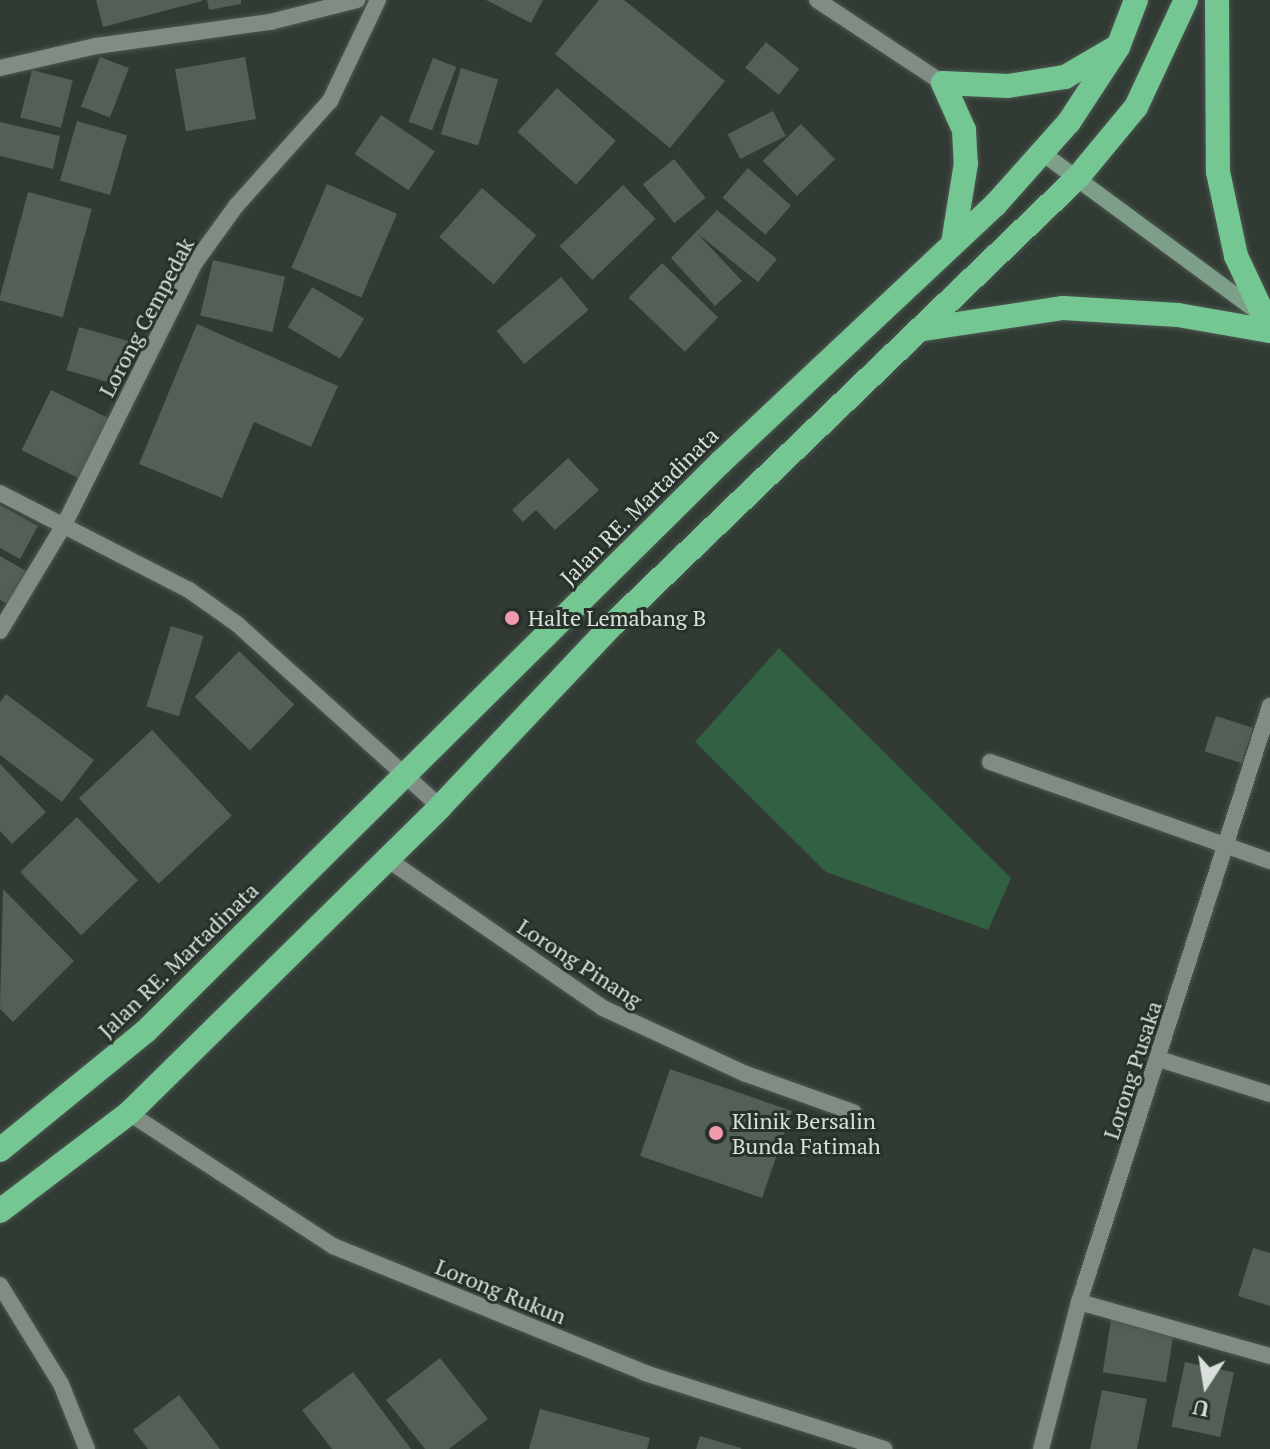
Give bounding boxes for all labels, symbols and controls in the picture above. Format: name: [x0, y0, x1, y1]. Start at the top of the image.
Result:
street label: Lorong Cempedak: [93, 233, 199, 401]
street label: Jalan RE. Martadinata: [554, 421, 724, 591]
place label: Halte Lemabang B: [528, 605, 706, 631]
marker: Halte Lemabang B: [503, 609, 521, 627]
street label: Jalan RE. Martadinata: [92, 876, 264, 1044]
street label: Lorong Pinang: [513, 913, 647, 1013]
street label: Lorong Pusaka: [1097, 998, 1167, 1142]
place label: Klinik Bersalin Bunda Fatimah: [732, 1107, 881, 1158]
marker: Klinik Bersalin Bunda Fatimah: [707, 1124, 725, 1142]
street label: Lorong Rukun: [432, 1253, 570, 1329]
north arrow: [1166, 1345, 1246, 1425]
text: U: [1190, 1393, 1212, 1425]

